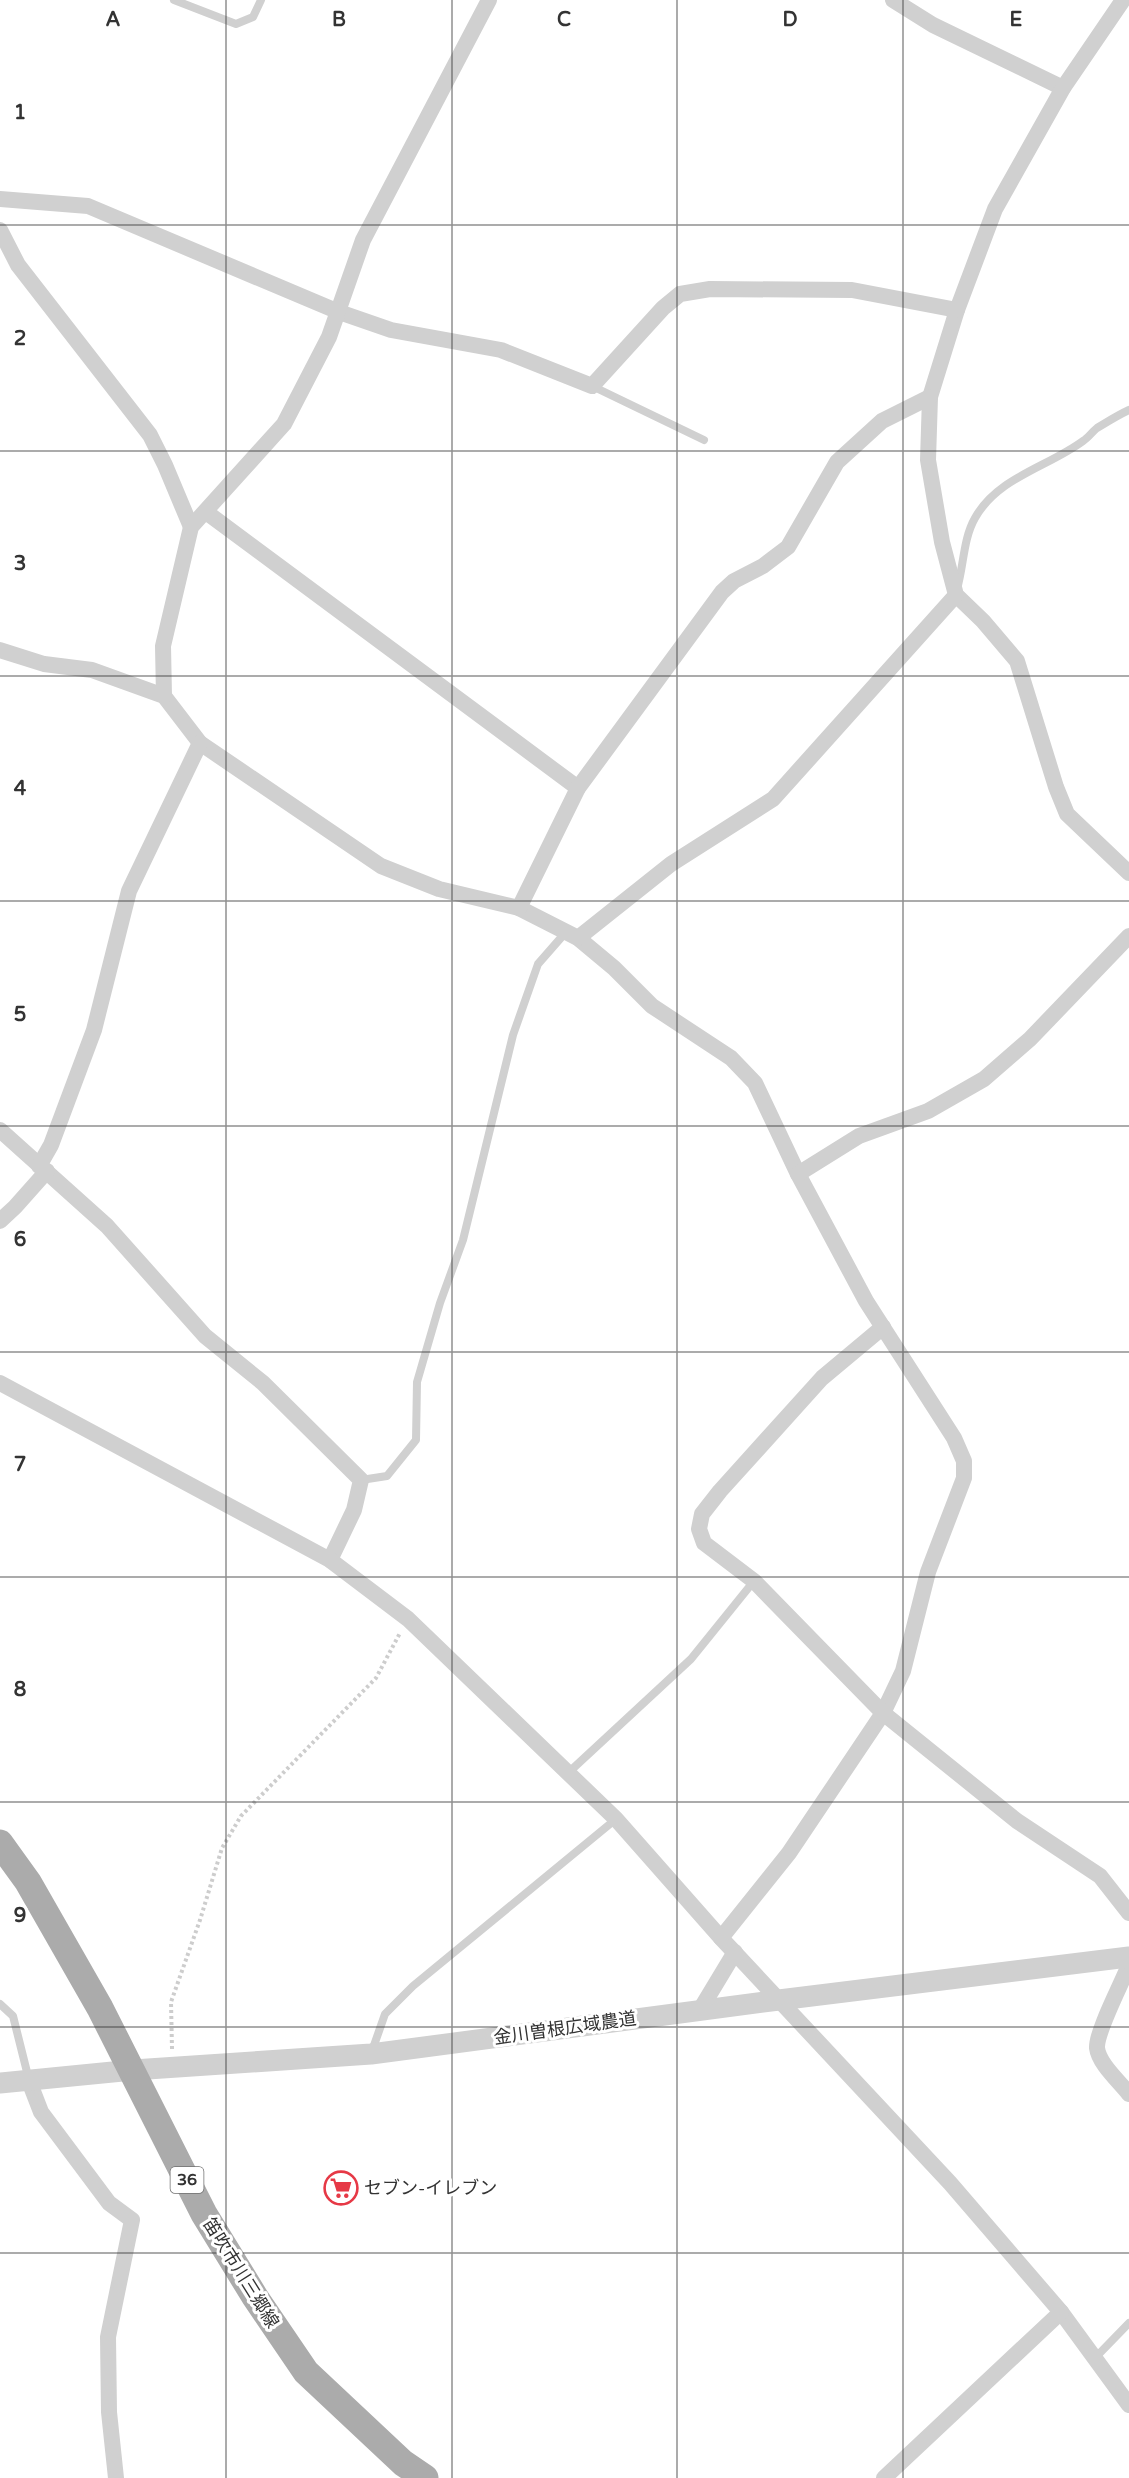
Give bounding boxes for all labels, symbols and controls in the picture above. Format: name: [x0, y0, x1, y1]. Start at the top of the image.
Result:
text: A: [106, 8, 121, 32]
text: B: [332, 8, 346, 32]
text: C: [557, 8, 571, 32]
text: D: [782, 8, 798, 32]
text: E: [1010, 8, 1023, 32]
text: 1: [14, 101, 26, 125]
text: 2: [14, 327, 26, 351]
text: 3: [14, 552, 26, 576]
text: 4: [14, 777, 27, 801]
text: 5: [14, 1003, 26, 1027]
text: 6: [14, 1228, 26, 1252]
text: 7: [14, 1453, 26, 1477]
text: 8: [14, 1678, 26, 1702]
text: 9: [14, 1904, 26, 1928]
street label: 金川曽根広域農道: [492, 2007, 638, 2049]
road number: 36: [170, 2167, 204, 2193]
supermarket icon: セブン-イレブン: [323, 2170, 359, 2206]
place label: セブン-イレブン: [364, 2177, 497, 2199]
street label: 笛吹市川三郷線: [198, 2214, 284, 2332]

